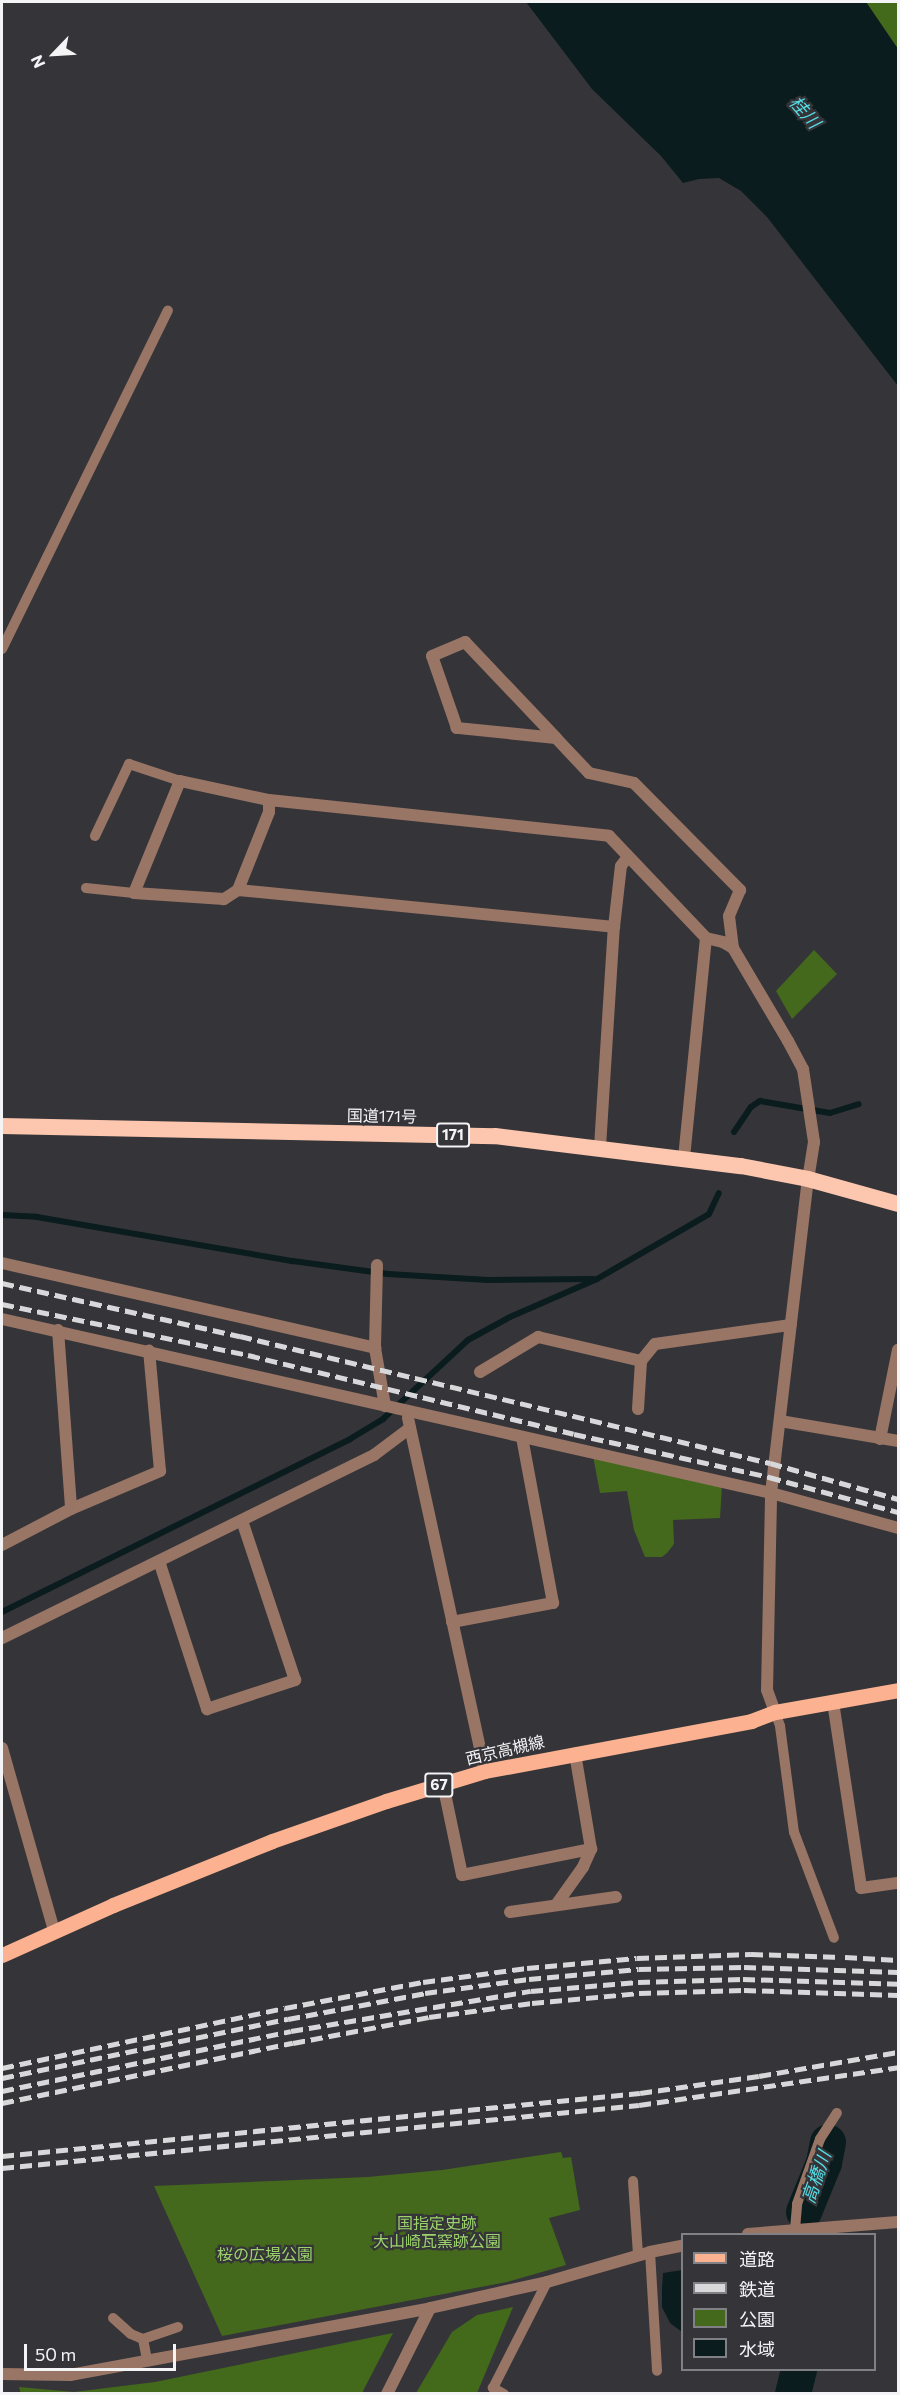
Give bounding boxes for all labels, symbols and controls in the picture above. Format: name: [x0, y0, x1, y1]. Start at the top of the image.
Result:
north arrow: [24, 24, 84, 84]
text: N: [26, 52, 48, 71]
water label: 桂川: [785, 91, 825, 133]
street label: 国道171号: [347, 1106, 417, 1126]
road number: 171: [435, 1123, 471, 1147]
street label: 西京高槻線: [464, 1732, 546, 1768]
road number: 67: [424, 1773, 454, 1797]
water label: 高橋川: [797, 2148, 835, 2206]
park label: 国指定史跡 大山崎瓦窯跡公園: [373, 2213, 501, 2251]
legend: [681, 2233, 876, 2371]
park label: 桜の広場公園: [217, 2244, 313, 2264]
text: 道路: [739, 2248, 775, 2270]
text: 鉄道: [739, 2278, 775, 2300]
text: 公園: [739, 2308, 775, 2330]
scale bar: [27, 2332, 178, 2370]
text: 水域: [739, 2338, 775, 2360]
text: 50 m: [35, 2343, 76, 2365]

